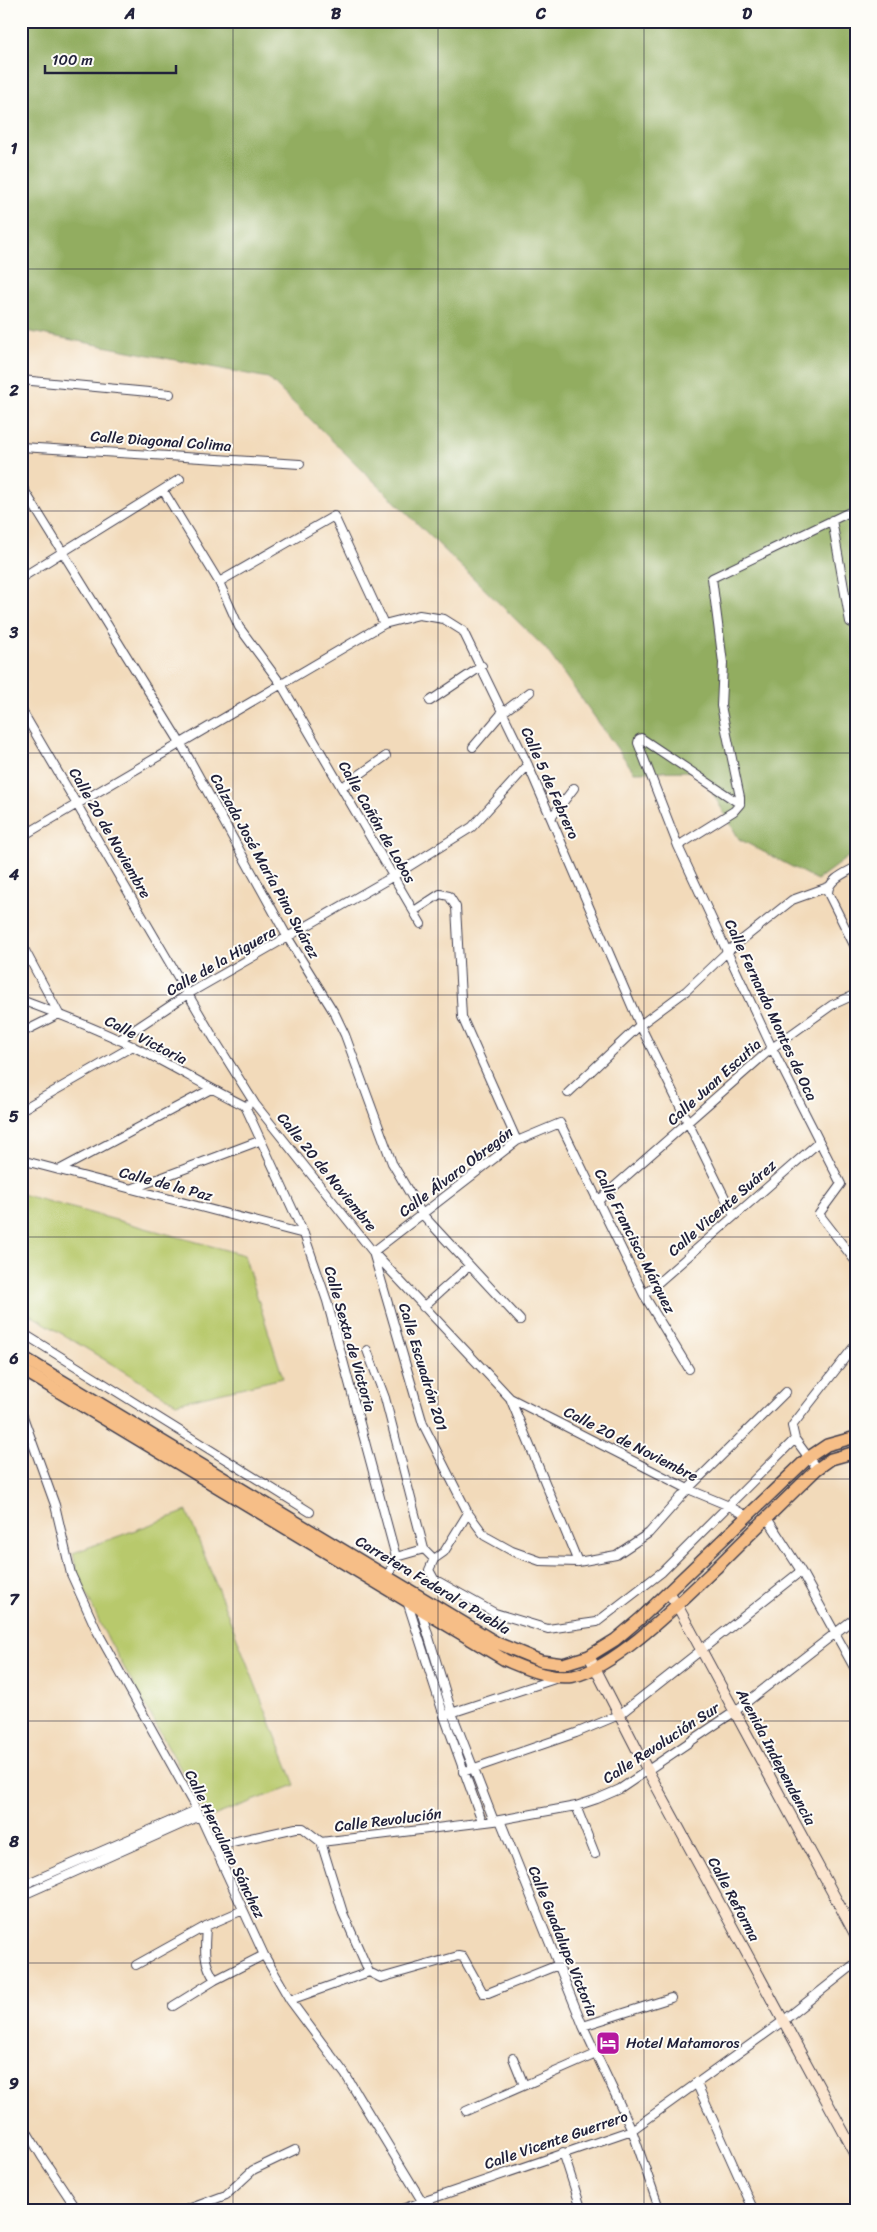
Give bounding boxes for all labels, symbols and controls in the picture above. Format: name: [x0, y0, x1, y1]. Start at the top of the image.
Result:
text: A: [124, 0, 135, 28]
text: B: [331, 0, 342, 28]
text: C: [535, 0, 547, 28]
text: D: [742, 0, 752, 28]
scale bar: [45, 42, 176, 74]
text: 100 m: [52, 47, 93, 73]
text: 1: [11, 134, 18, 163]
text: 2: [8, 376, 19, 405]
street label: Calle Diagonal Colima: [90, 423, 233, 459]
text: 3: [9, 618, 19, 647]
street label: Calle 5 de Febrero: [514, 723, 587, 844]
street label: Calle Cañón de Lobos: [331, 756, 423, 888]
street label: Calle 20 de Noviembre: [62, 762, 158, 904]
street label: Calzada José María Pino Suárez: [203, 768, 327, 964]
text: 4: [8, 860, 19, 889]
street label: Calle Fernando Montes de Oca: [717, 915, 825, 1106]
street label: Calle de la Higuera: [161, 919, 281, 1003]
street label: Calle Victoria: [100, 1008, 192, 1072]
street label: Calle Juan Escutia: [661, 1032, 768, 1132]
text: 5: [9, 1102, 19, 1131]
street label: Calle 20 de Noviembre: [270, 1106, 384, 1238]
street label: Calle Álvaro Obregón: [393, 1120, 519, 1224]
street label: Calle Vicente Suárez: [662, 1153, 783, 1263]
street label: Calle de la Paz: [116, 1159, 216, 1209]
street label: Calle Francisco Márquez: [587, 1164, 683, 1319]
street label: Calle Sexta de Victoria: [317, 1263, 383, 1415]
street label: Calle Escuadrón 201: [391, 1300, 455, 1434]
text: 6: [8, 1344, 19, 1373]
street label: Calle 20 de Noviembre: [559, 1399, 703, 1489]
street label: Carretera Federal a Puebla: [350, 1528, 516, 1642]
text: 7: [9, 1585, 20, 1614]
street label: Avenida Independencia: [728, 1683, 823, 1831]
street label: Calle Revolución Sur: [597, 1695, 725, 1791]
street label: Calle Herculano Sánchez: [178, 1765, 273, 1924]
street label: Calle Revolución: [333, 1801, 443, 1839]
text: 8: [8, 1827, 19, 1856]
street label: Calle Reforma: [701, 1852, 767, 1946]
street label: Calle Guadalupe Victoria: [521, 1862, 605, 2021]
hotel icon: Hotel Matamoros: [595, 2030, 621, 2056]
place label: Hotel Matamoros: [626, 2030, 740, 2056]
text: 9: [9, 2069, 19, 2098]
street label: Calle Vicente Guerrero: [481, 2103, 632, 2177]

